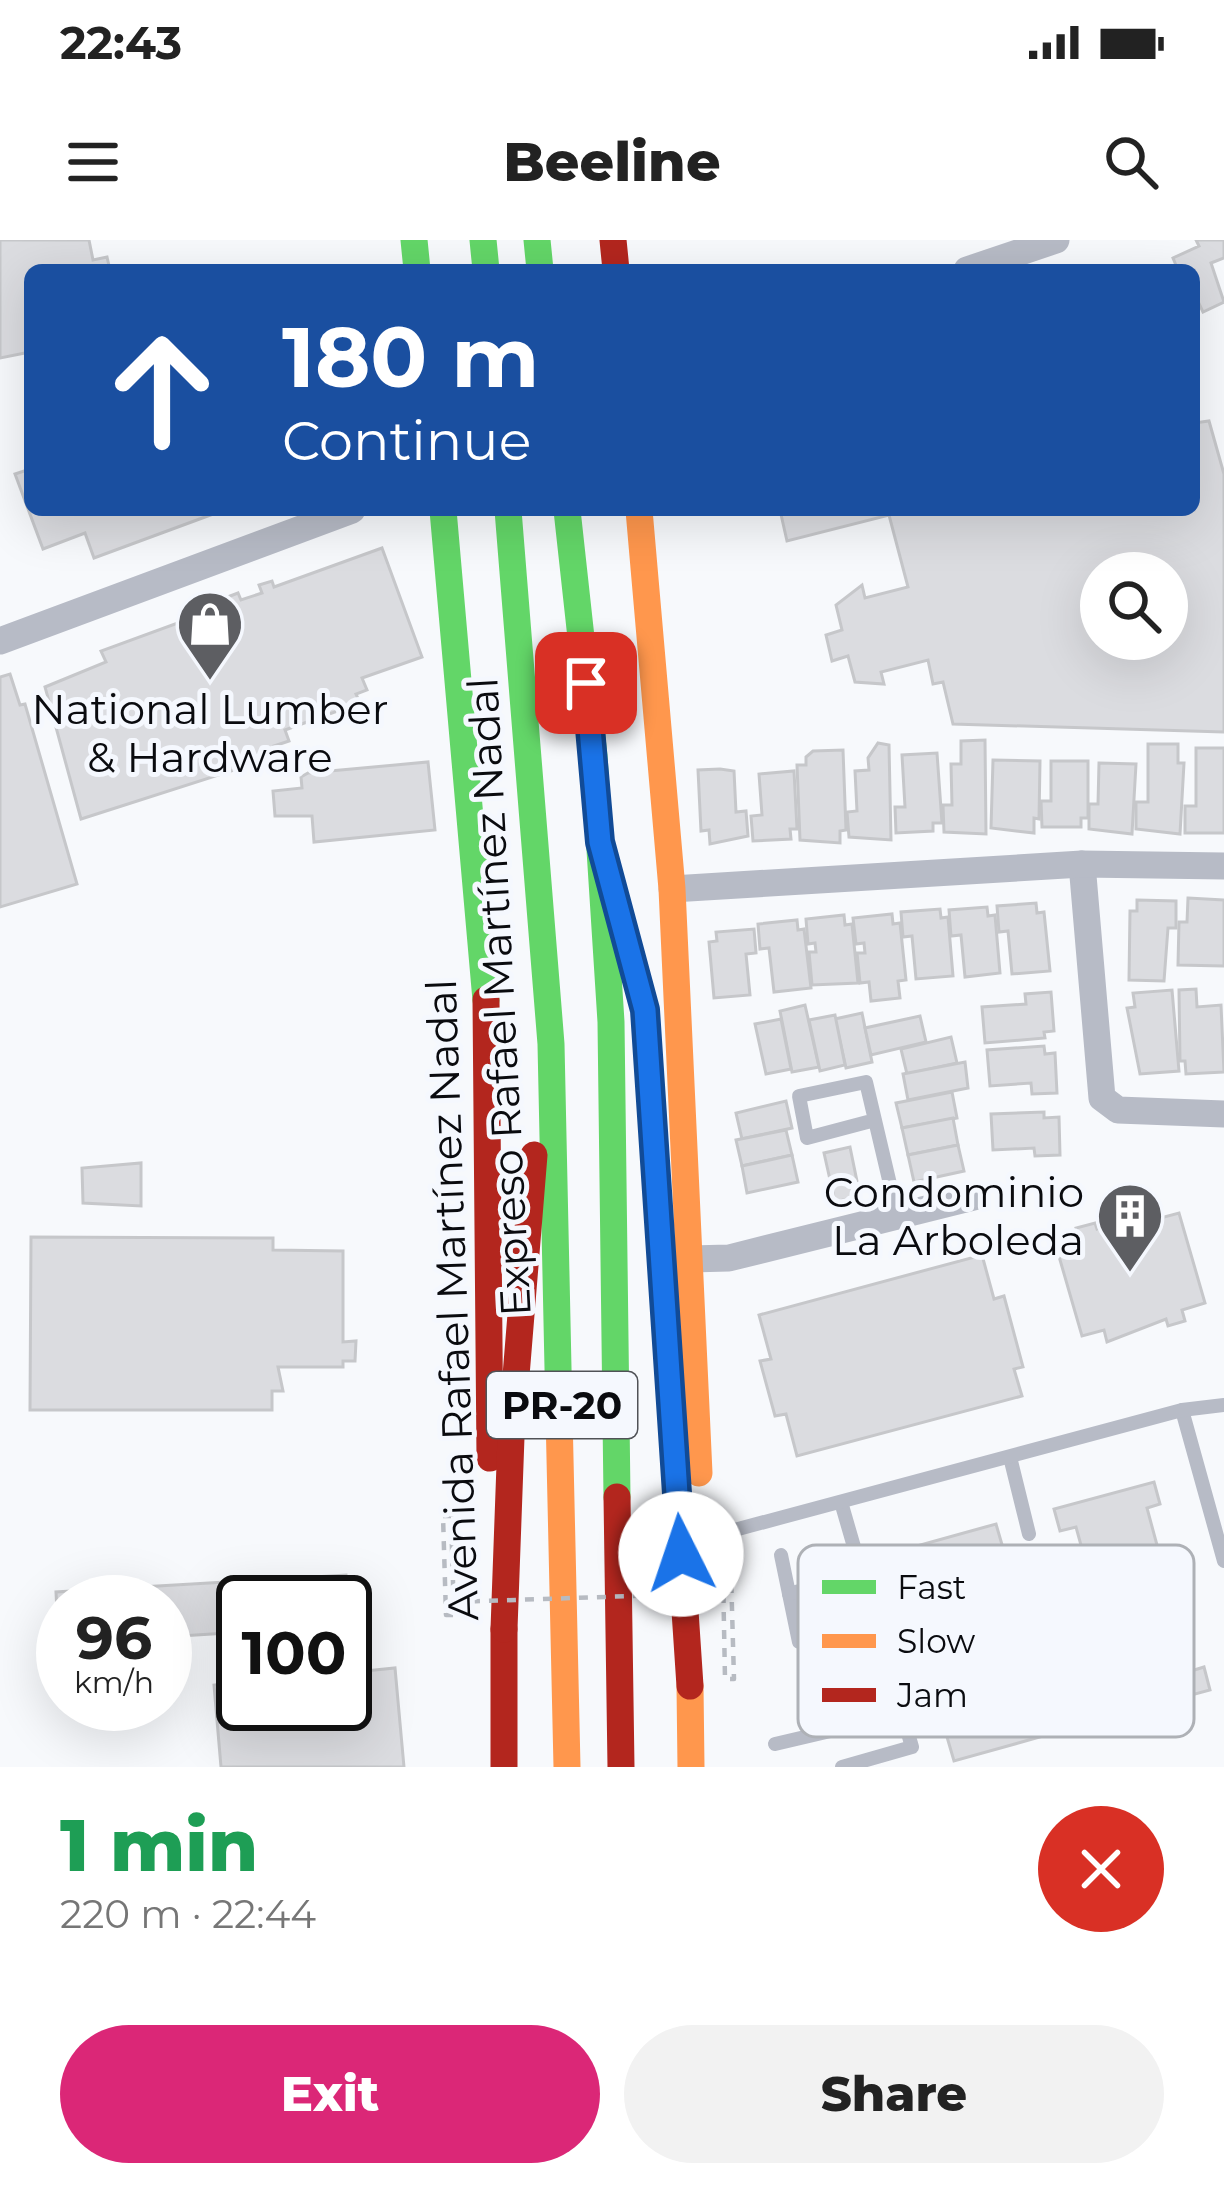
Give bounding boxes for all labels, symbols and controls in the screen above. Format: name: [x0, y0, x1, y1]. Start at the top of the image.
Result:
text: 22:43: [60, 15, 182, 70]
icon: menu: [60, 129, 126, 195]
text: Beeline: [503, 129, 721, 195]
icon: search: [1098, 129, 1164, 195]
text: 180 m: [282, 306, 539, 408]
icon: ahead: [84, 312, 240, 468]
text: Continue: [282, 408, 531, 474]
map controls: [1080, 552, 1188, 660]
button: search: [1080, 552, 1188, 660]
shop icon: National Lumber & Hardware: [175, 589, 245, 683]
pin: [535, 632, 637, 734]
icon: arrive: [553, 650, 619, 716]
street label: Expreso Rafael Martínez Nadal: [456, 676, 542, 1318]
place label: National Lumber & Hardware: [32, 683, 388, 783]
street label: Avenida Rafael Martínez Nadal: [415, 978, 489, 1622]
place label: Condominio La Arboleda: [824, 1166, 1084, 1266]
building icon: Condominio La Arboleda: [1095, 1181, 1165, 1275]
road number: PR-20: [487, 1372, 637, 1438]
position arrow: [618, 1491, 744, 1617]
legend: [798, 1545, 1194, 1737]
text: Fast: [897, 1567, 966, 1607]
speed limit sign: 100: [216, 1575, 372, 1731]
text: 96: [76, 1601, 152, 1674]
text: Slow: [897, 1621, 975, 1661]
text: km/h: [74, 1664, 154, 1701]
text: Jam: [896, 1675, 968, 1715]
text: 1 min: [60, 1801, 258, 1889]
button: close: [1038, 1806, 1164, 1932]
text: 220 m · 22:44: [60, 1890, 316, 1938]
button: Exit: [60, 2025, 600, 2163]
button: Share: [624, 2025, 1164, 2163]

